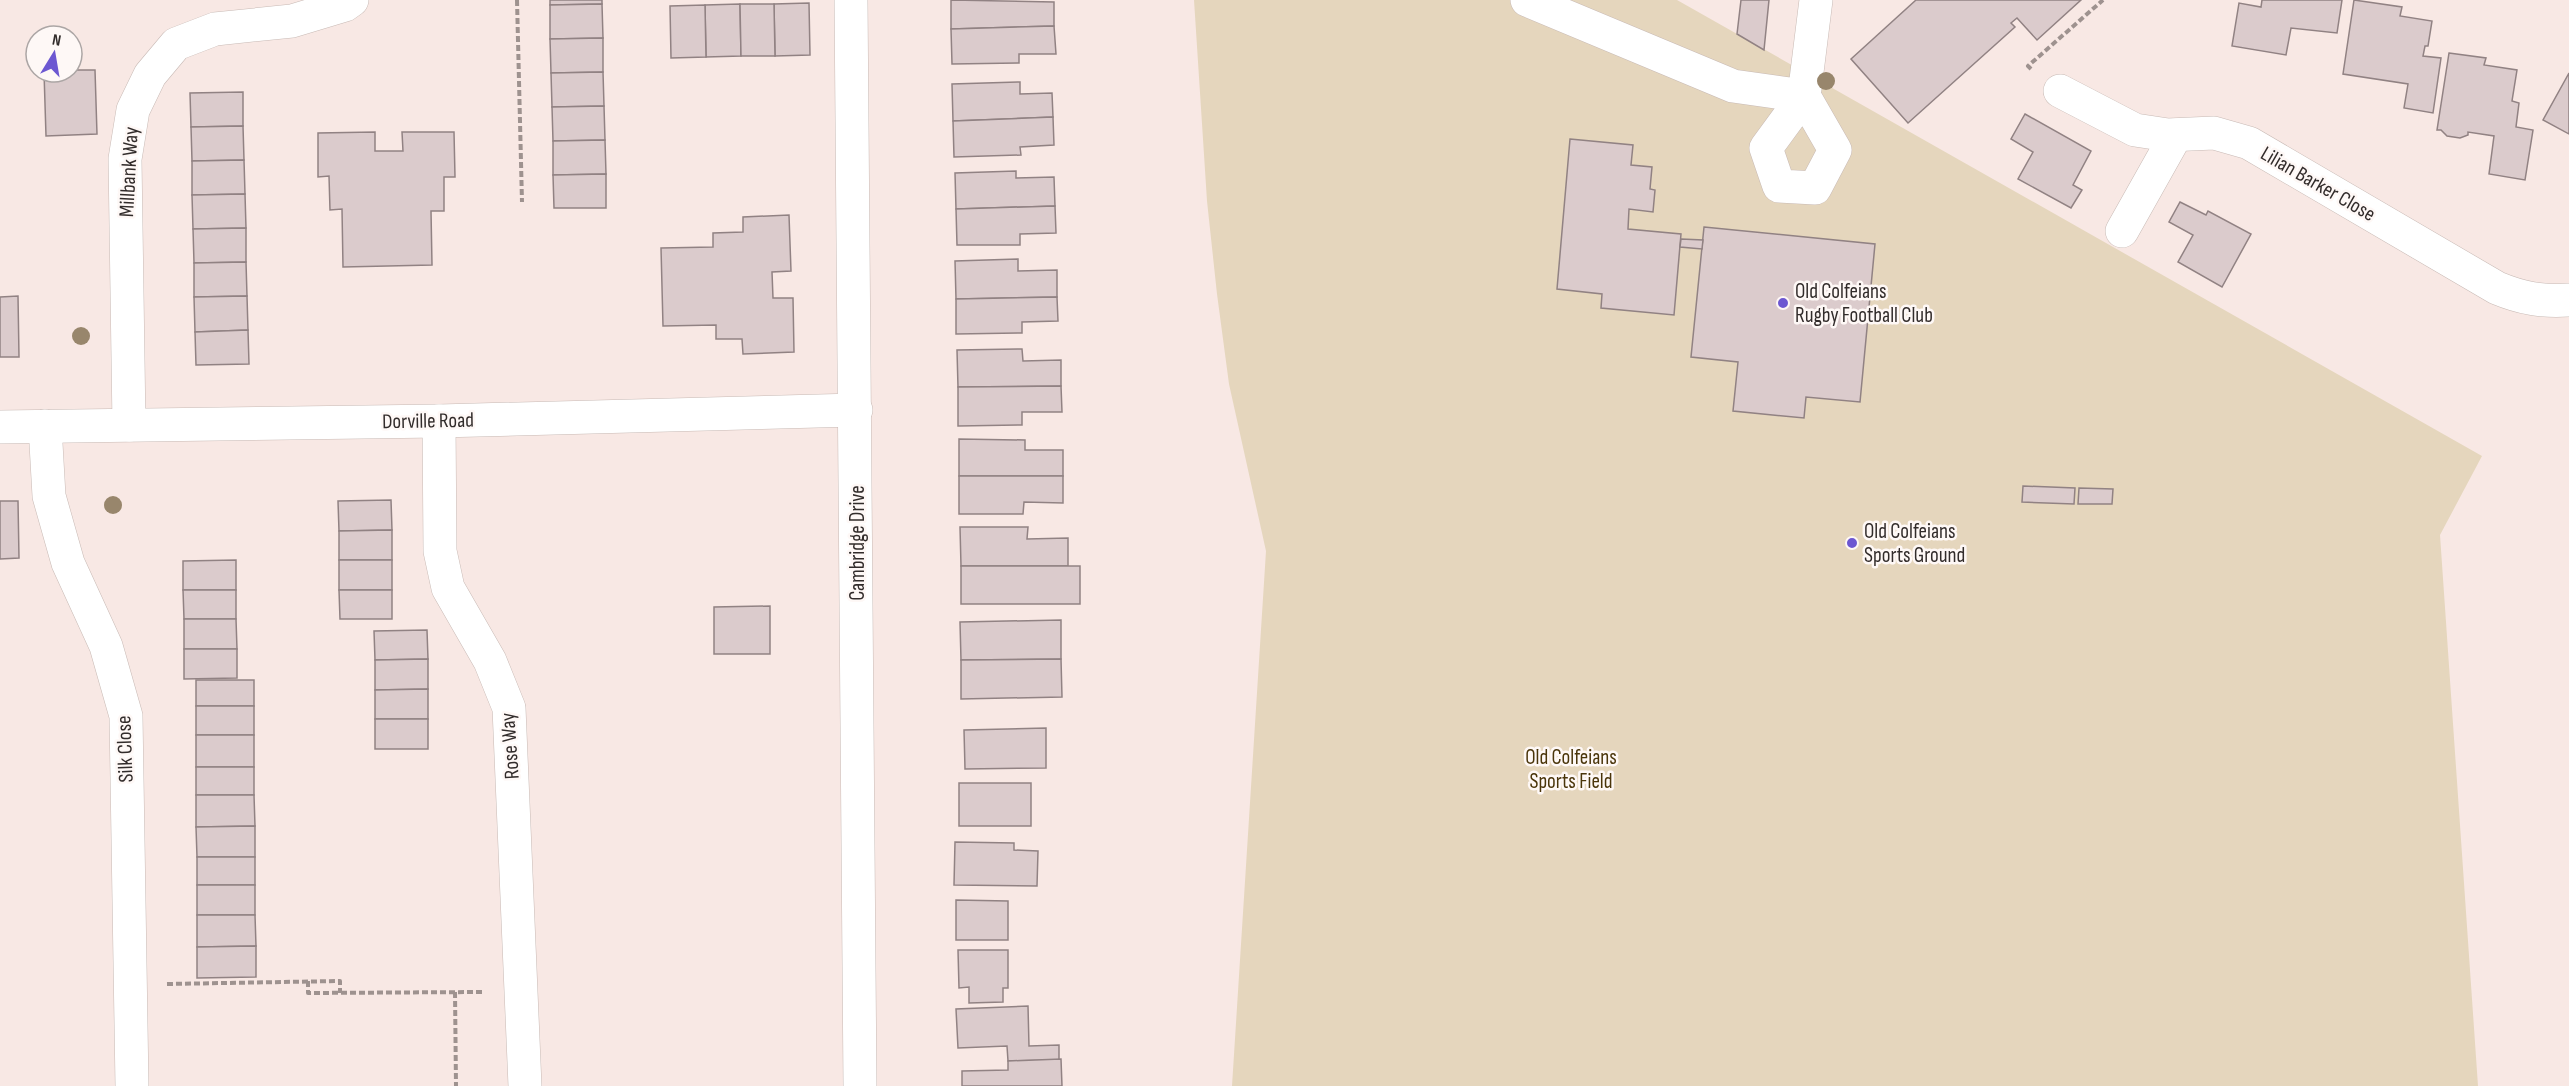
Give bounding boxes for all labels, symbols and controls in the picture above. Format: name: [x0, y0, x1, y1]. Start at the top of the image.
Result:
north arrow: [24, 24, 84, 84]
text: N: [51, 31, 63, 51]
street label: Millbank Way: [114, 126, 144, 218]
street label: Lilian Barker Close: [2256, 141, 2380, 227]
place label: Old Colfeians Rugby Football Club: [1795, 279, 1933, 328]
marker: Old Colfeians Rugby Football Club: [1776, 296, 1790, 310]
street label: Dorville Road: [382, 408, 474, 434]
street label: Cambridge Drive: [845, 485, 870, 601]
place label: Old Colfeians Sports Ground: [1864, 519, 1965, 568]
marker: Old Colfeians Sports Ground: [1845, 536, 1859, 550]
street label: Rose Way: [495, 712, 525, 780]
street label: Silk Close: [111, 715, 139, 783]
park label: Old Colfeians Sports Field: [1525, 745, 1617, 794]

